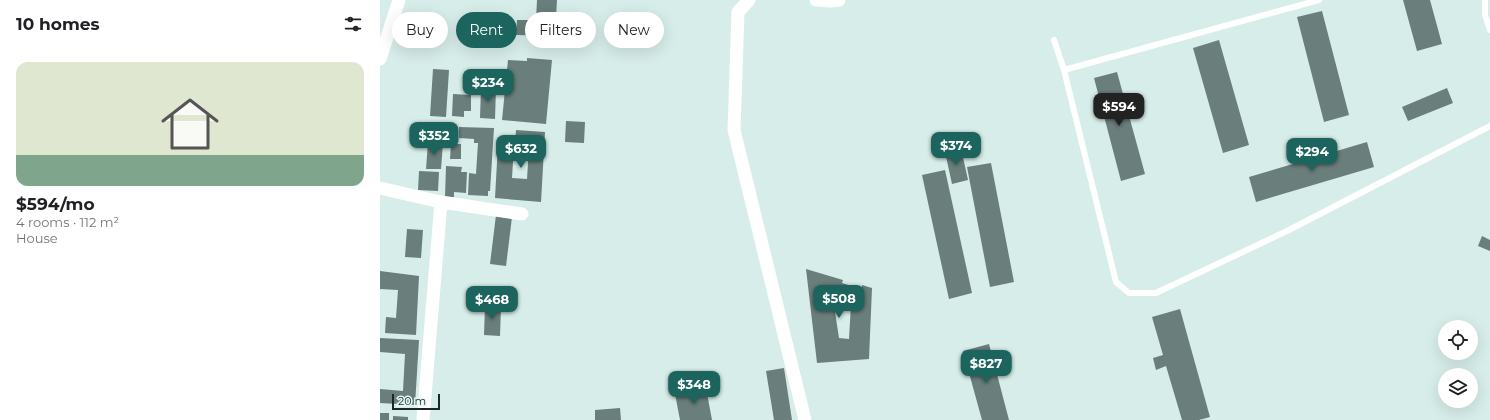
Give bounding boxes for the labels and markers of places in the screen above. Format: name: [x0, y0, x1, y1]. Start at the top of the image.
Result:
pin: $234: [464, 69, 512, 103]
pin: $594: [1095, 93, 1143, 127]
pin: $352: [410, 122, 458, 156]
pin: $374: [932, 132, 980, 166]
pin: $632: [497, 135, 545, 169]
pin: $294: [1288, 138, 1336, 172]
pin: $508: [815, 285, 863, 319]
pin: $468: [468, 286, 516, 320]
pin: $827: [962, 350, 1010, 384]
pin: $348: [670, 371, 718, 405]

